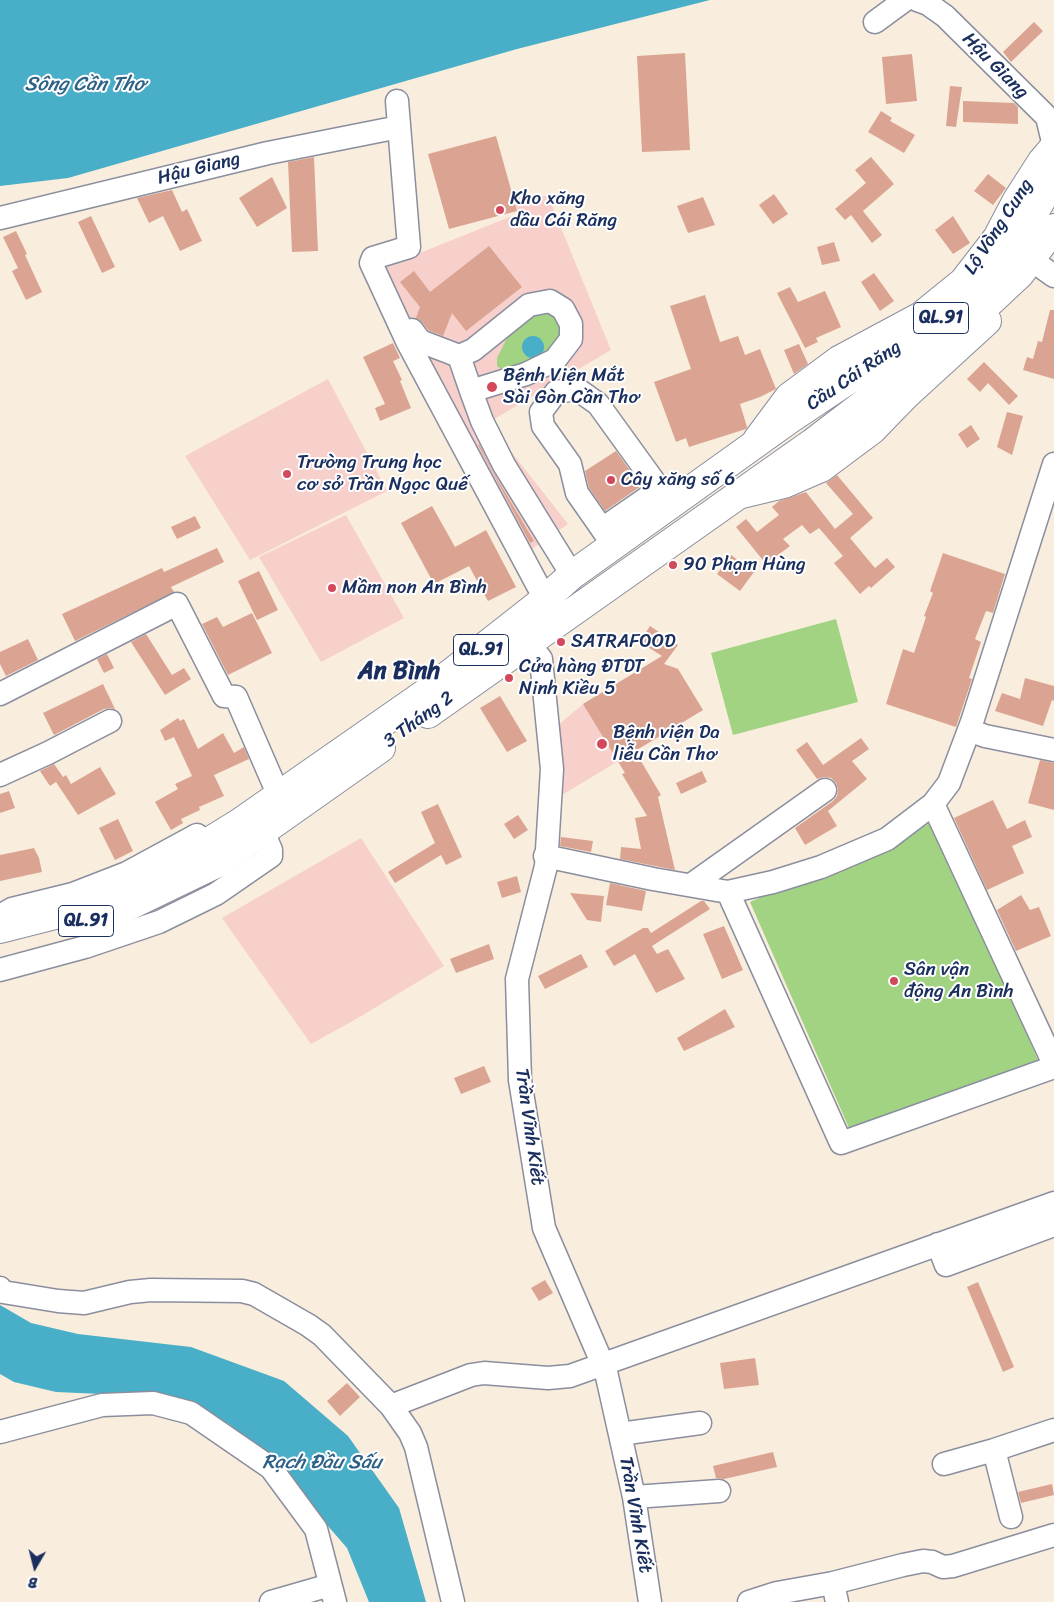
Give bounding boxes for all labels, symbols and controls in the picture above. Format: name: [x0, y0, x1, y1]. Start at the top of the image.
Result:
street label: Hậu Giang: [957, 28, 1033, 104]
water label: Sông Cần Thơ: [25, 73, 145, 97]
street label: Hậu Giang: [155, 148, 243, 190]
street label: Lộ Vòng Cung: [960, 175, 1038, 279]
place label: Kho xăng dầu Cái Răng: [510, 188, 617, 232]
marker: Kho xăng dầu Cái Răng: [494, 204, 506, 216]
road number: QL.91: [914, 302, 968, 334]
street label: Cầu Cái Răng: [802, 336, 906, 416]
place label: Bệnh Viện Mắt Sài Gòn Cần Thơ: [503, 365, 640, 409]
marker: Bệnh Viện Mắt Sài Gòn Cần Thơ: [485, 380, 499, 394]
place label: Trường Trung học cơ sở Trần Ngọc Quế: [297, 452, 468, 496]
marker: Trường Trung học cơ sở Trần Ngọc Quế: [281, 468, 293, 480]
place label: Cây xăng số 6: [621, 469, 735, 491]
marker: Cây xăng số 6: [605, 474, 617, 486]
place label: 90 Phạm Hùng: [683, 554, 806, 576]
marker: 90 Phạm Hùng: [667, 559, 679, 571]
place label: Mầm non An Bình: [342, 577, 487, 599]
marker: Mầm non An Bình: [326, 582, 338, 594]
place label: SATRAFOOD: [571, 631, 675, 653]
road number: QL.91: [454, 634, 508, 666]
marker: SATRAFOOD: [555, 636, 567, 648]
place label: Cửa hàng ĐTDT Ninh Kiều 5: [519, 656, 644, 700]
district label: An Bình: [358, 658, 440, 686]
marker: Cửa hàng ĐTDT Ninh Kiều 5: [503, 672, 515, 684]
street label: 3 Tháng 2: [379, 687, 459, 753]
place label: Bệnh viện Da liễu Cần Thơ: [613, 722, 720, 766]
marker: Bệnh viện Da liễu Cần Thơ: [595, 737, 609, 751]
road number: QL.91: [58, 906, 114, 936]
place label: Sân vận động An Bình: [904, 959, 1014, 1003]
marker: Sân vận động An Bình: [888, 975, 900, 987]
street label: Trần Vĩnh Kiết: [510, 1067, 548, 1187]
water label: Rạch Đầu Sấu: [262, 1451, 382, 1475]
street label: Trần Vĩnh Kiết: [614, 1455, 656, 1575]
north arrow: [10, 1542, 60, 1592]
text: B: [27, 1569, 39, 1595]

